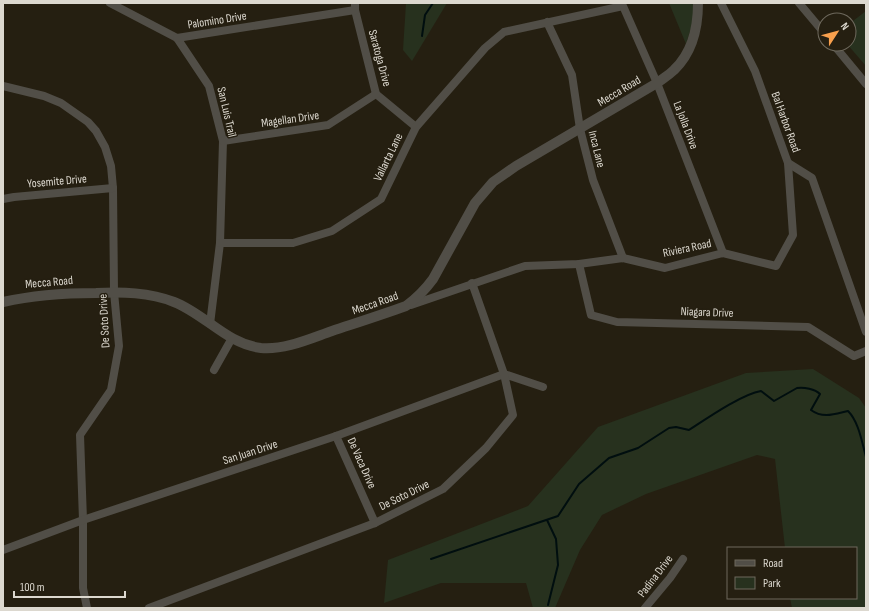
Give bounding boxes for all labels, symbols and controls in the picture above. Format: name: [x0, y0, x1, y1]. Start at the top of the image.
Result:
street label: Palomino Drive: [186, 8, 248, 33]
north arrow: [817, 12, 857, 52]
text: N: [838, 20, 852, 33]
street label: Saratoga Drive: [365, 28, 394, 88]
street label: Mecca Road: [595, 73, 644, 110]
street label: San Luis Trail: [213, 86, 240, 139]
street label: Bal Harbor Road: [768, 90, 803, 155]
street label: La Jolla Drive: [670, 99, 702, 152]
street label: Magellan Drive: [260, 108, 320, 131]
street label: Inca Lane: [585, 129, 608, 169]
street label: Vallarta Lane: [370, 131, 407, 184]
street label: Yosemite Drive: [27, 171, 88, 192]
street label: Riviera Road: [661, 236, 713, 261]
street label: Mecca Road: [25, 273, 74, 292]
street label: Mecca Road: [350, 289, 400, 318]
street label: De Soto Drive: [96, 293, 113, 348]
street label: Niagara Drive: [680, 304, 734, 321]
street label: De Vaca Drive: [344, 435, 380, 491]
street label: San Juan Drive: [221, 437, 280, 468]
street label: De Soto Drive: [377, 477, 432, 514]
legend: [727, 547, 857, 599]
street label: Padina Drive: [635, 552, 676, 601]
text: Road: [763, 556, 783, 571]
scale bar: [14, 573, 125, 599]
text: Park: [763, 576, 781, 591]
text: 100 m: [20, 580, 45, 595]

